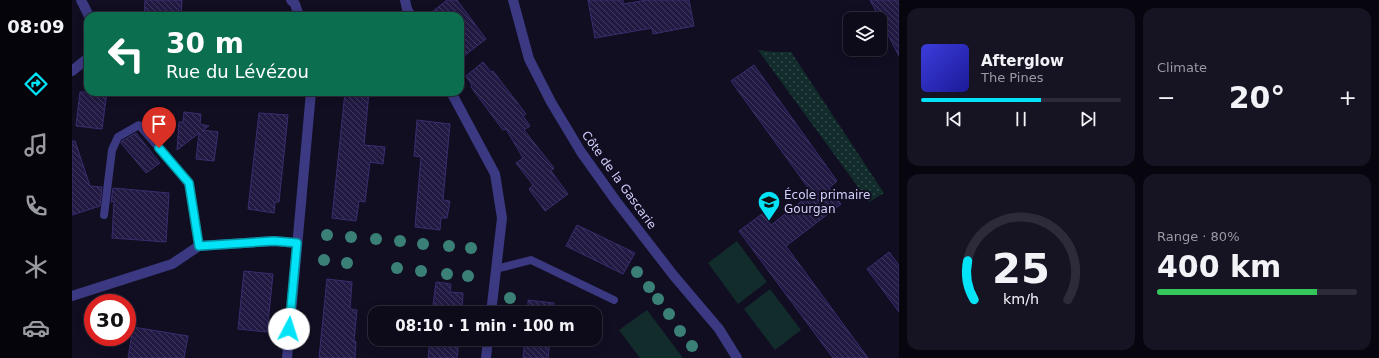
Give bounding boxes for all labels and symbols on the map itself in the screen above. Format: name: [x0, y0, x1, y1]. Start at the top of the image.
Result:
pin: [142, 107, 176, 148]
street label: Côte de la Gascarie: [579, 128, 659, 232]
place label: École primaire Gourgan: [784, 187, 870, 216]
school or university icon: École primaire Gourgan: [756, 189, 782, 222]
speed limit sign: 30: [84, 294, 136, 346]
position arrow: [268, 308, 310, 350]

